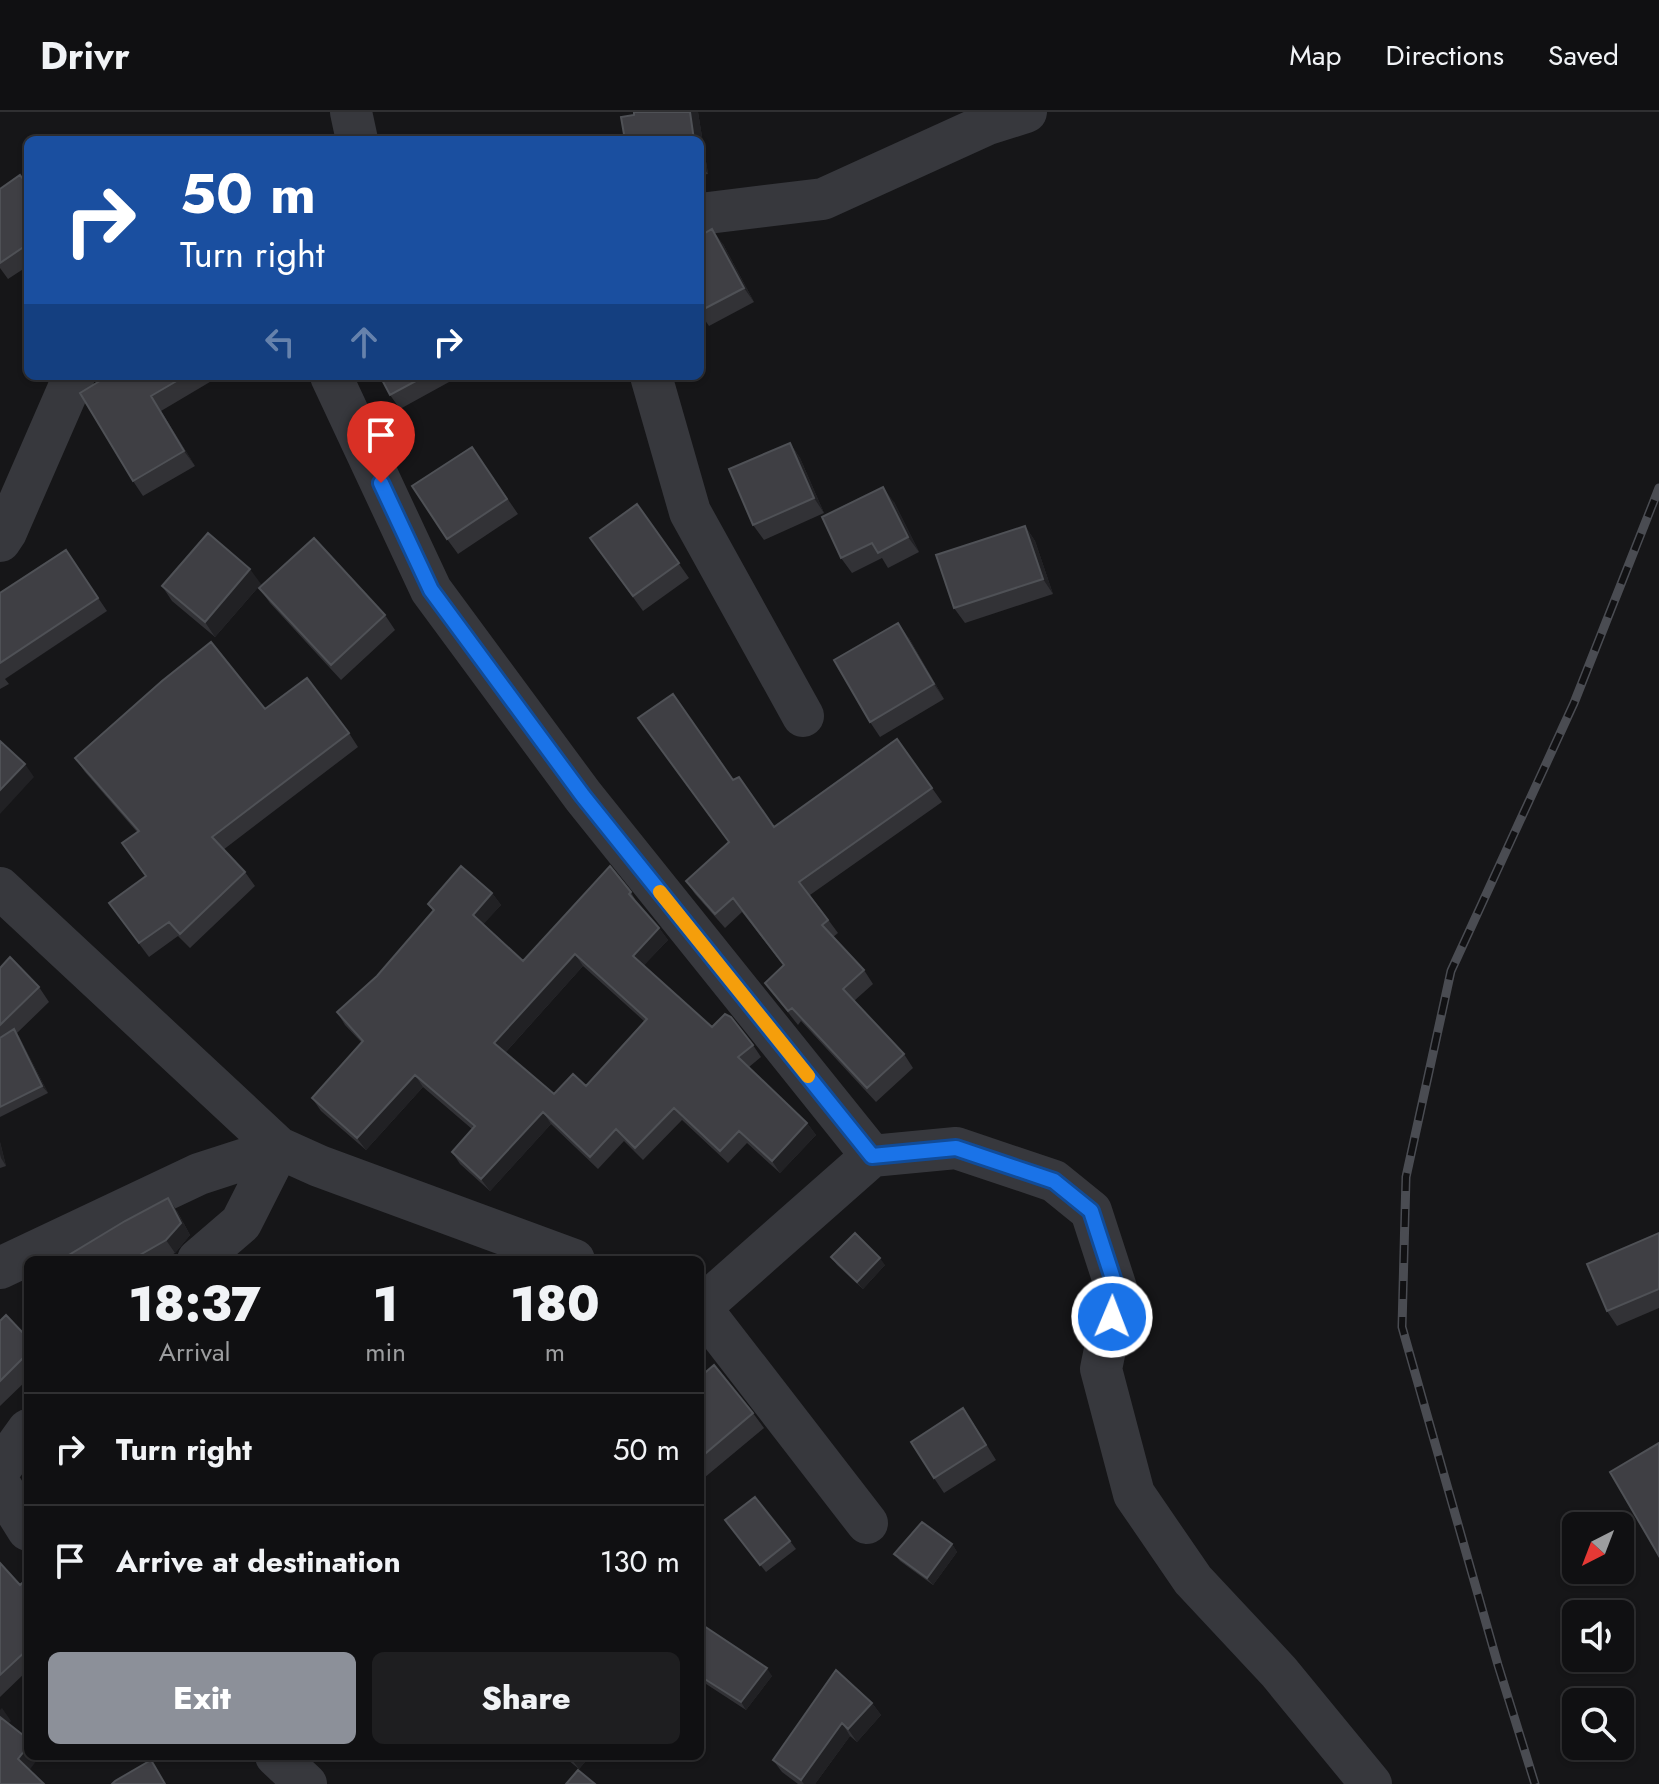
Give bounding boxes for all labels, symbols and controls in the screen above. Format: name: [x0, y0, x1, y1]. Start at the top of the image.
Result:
text: Drivr: [40, 28, 130, 83]
text: Map: [1289, 35, 1341, 76]
text: Directions: [1385, 35, 1504, 76]
text: Saved: [1548, 35, 1619, 76]
text: 50 m: [180, 153, 316, 234]
icon: right: [48, 168, 152, 272]
text: Turn right: [180, 228, 325, 280]
icon: left: [258, 320, 302, 364]
icon: ahead: [342, 320, 386, 364]
icon: right: [426, 320, 470, 364]
pin: [347, 401, 415, 483]
icon: arrive: [359, 413, 403, 457]
text: 18:37: [128, 1270, 261, 1339]
text: 1: [373, 1270, 398, 1339]
text: 180: [510, 1270, 600, 1339]
position arrow: [1070, 1275, 1154, 1359]
text: Arrival: [159, 1333, 230, 1371]
text: min: [365, 1333, 406, 1371]
text: m: [545, 1333, 565, 1371]
icon: right: [48, 1427, 92, 1471]
text: Turn right: [116, 1428, 252, 1471]
text: 50 m: [613, 1428, 680, 1471]
north arrow: [1562, 1512, 1634, 1584]
map controls: [1562, 1512, 1634, 1760]
icon: arrive: [48, 1539, 92, 1583]
text: Arrive at destination: [116, 1540, 401, 1583]
text: 130 m: [600, 1540, 680, 1583]
button: sound: [1562, 1600, 1634, 1672]
button: Exit: [48, 1652, 356, 1744]
button: Share: [372, 1652, 680, 1744]
button: search: [1562, 1688, 1634, 1760]

